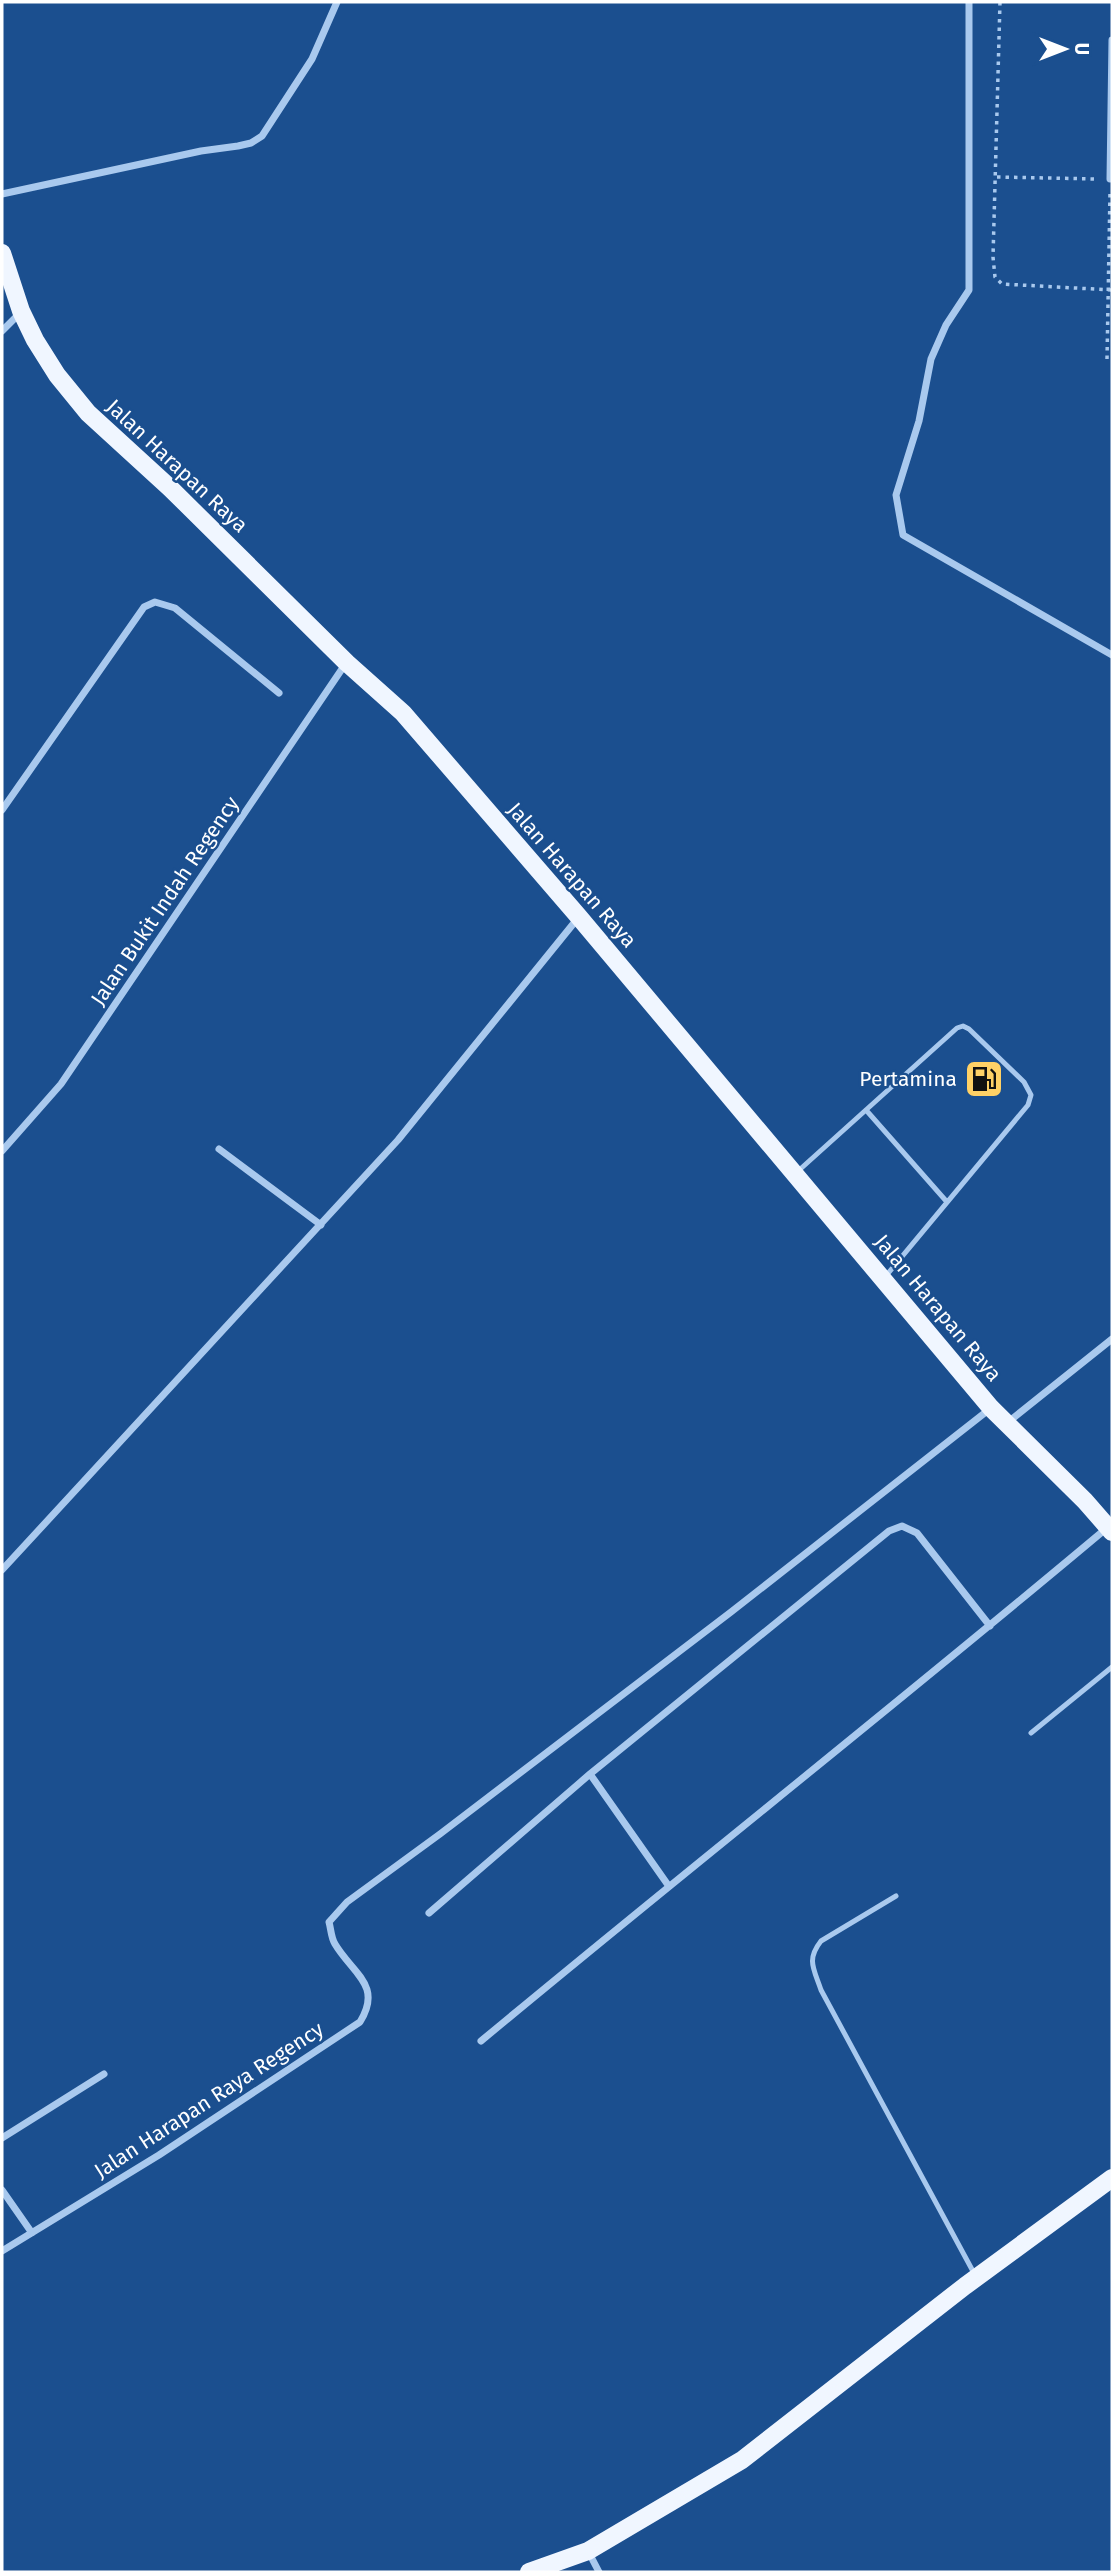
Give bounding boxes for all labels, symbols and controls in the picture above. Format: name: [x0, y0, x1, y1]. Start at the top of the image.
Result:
north arrow: [1030, 14, 1100, 84]
text: U: [1070, 43, 1093, 55]
street label: Jalan Harapan Raya: [101, 394, 253, 538]
street label: Jalan Bukit Indah Regency: [85, 791, 245, 1011]
street label: Jalan Harapan Raya: [502, 797, 642, 953]
fuel station icon: Pertamina: [963, 1058, 1005, 1100]
place label: Pertamina: [859, 1066, 957, 1092]
street label: Jalan Harapan Raya: [869, 1229, 1007, 1387]
street label: Jalan Harapan Raya Regency: [89, 2016, 329, 2184]

